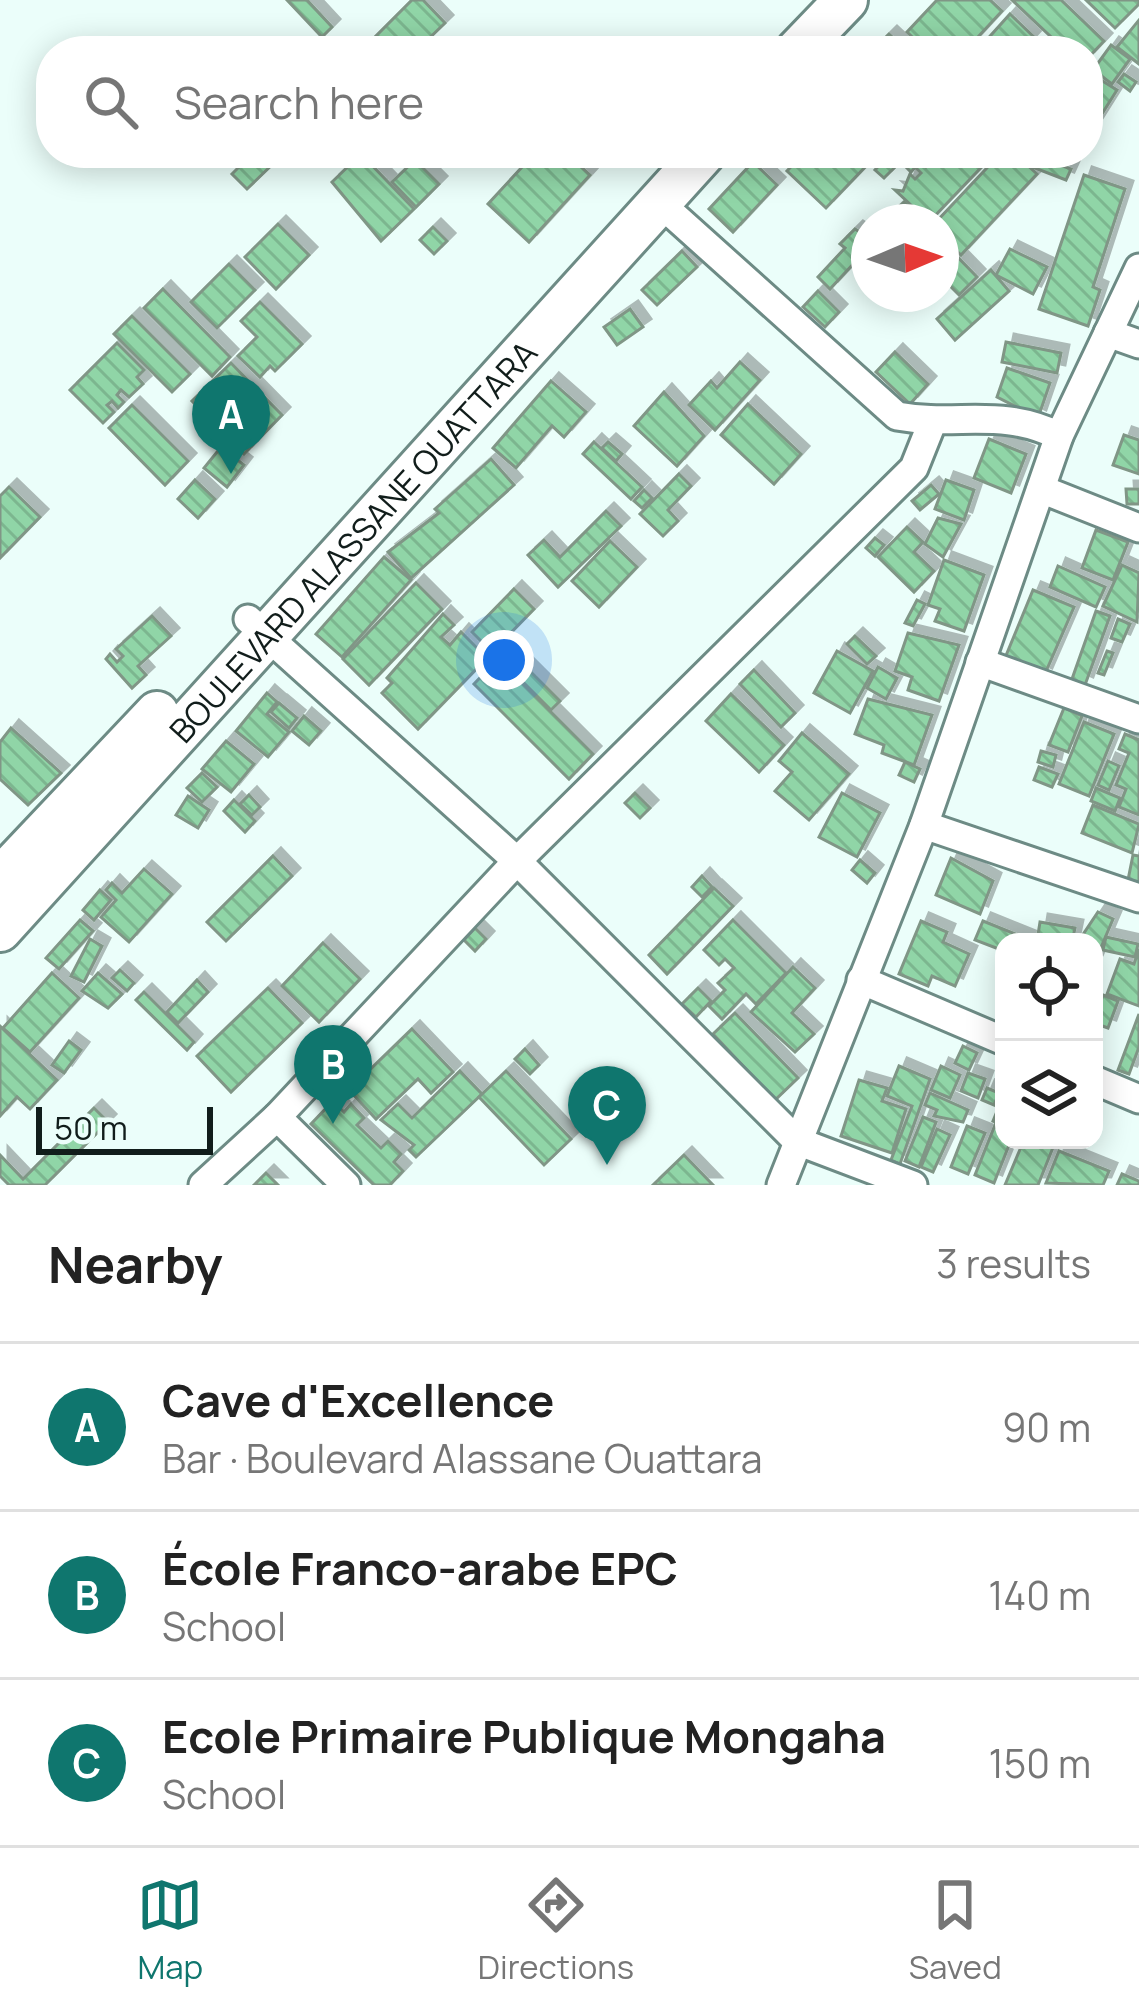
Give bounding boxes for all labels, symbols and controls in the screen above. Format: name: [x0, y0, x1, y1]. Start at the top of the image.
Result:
search box: [36, 36, 1103, 168]
icon: search: [78, 69, 144, 135]
text: Search here: [174, 71, 424, 133]
north arrow: [851, 204, 959, 312]
street label: BOULEVARD ALASSANE OUATTARA: [159, 331, 541, 749]
pin: A: [192, 375, 270, 474]
your location: [474, 630, 534, 690]
map controls: [995, 933, 1103, 1149]
button: locate: [995, 933, 1103, 1041]
pin: B: [294, 1025, 372, 1124]
button: layers: [995, 1041, 1103, 1149]
pin: C: [568, 1066, 646, 1165]
scale bar: [36, 1101, 213, 1154]
text: 50 m: [54, 1105, 128, 1150]
text: Nearby: [48, 1229, 223, 1298]
text: 3 results: [936, 1236, 1091, 1290]
text: Cave d'Excellence: [162, 1369, 554, 1431]
text: A: [74, 1400, 100, 1454]
text: 90 m: [1002, 1400, 1091, 1454]
text: Bar · Boulevard Alassane Ouattara: [162, 1431, 763, 1485]
text: École Franco-arabe EPC: [162, 1537, 678, 1599]
text: B: [75, 1568, 99, 1622]
text: 140 m: [988, 1568, 1091, 1622]
text: School: [162, 1599, 286, 1653]
text: Ecole Primaire Publique Mongaha: [162, 1705, 886, 1767]
text: C: [73, 1736, 101, 1790]
text: 150 m: [989, 1736, 1091, 1790]
text: School: [162, 1767, 286, 1821]
tab: Map: [137, 1872, 203, 1989]
tab: Directions: [478, 1872, 634, 1989]
tab: Saved: [909, 1872, 1002, 1989]

